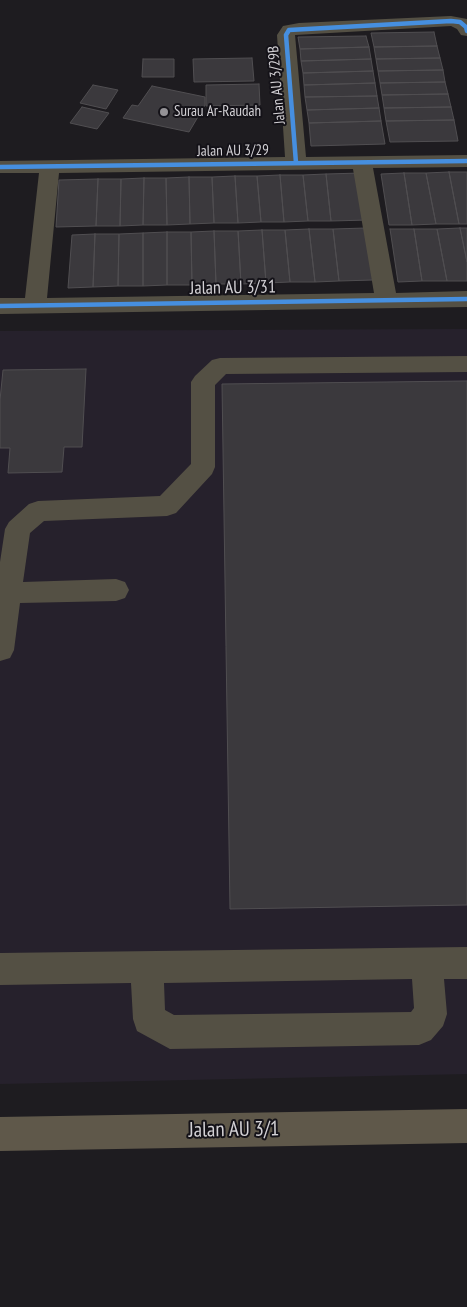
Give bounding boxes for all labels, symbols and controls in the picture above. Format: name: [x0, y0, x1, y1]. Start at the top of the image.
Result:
street label: Jalan AU 3/29B: [265, 45, 289, 125]
place label: Surau Ar-Raudah: [174, 103, 261, 121]
marker: Surau Ar-Raudah: [158, 106, 170, 118]
street label: Jalan AU 3/29: [197, 141, 269, 161]
street label: Jalan AU 3/31: [190, 276, 276, 300]
street label: Jalan AU 3/1: [188, 1117, 280, 1143]

